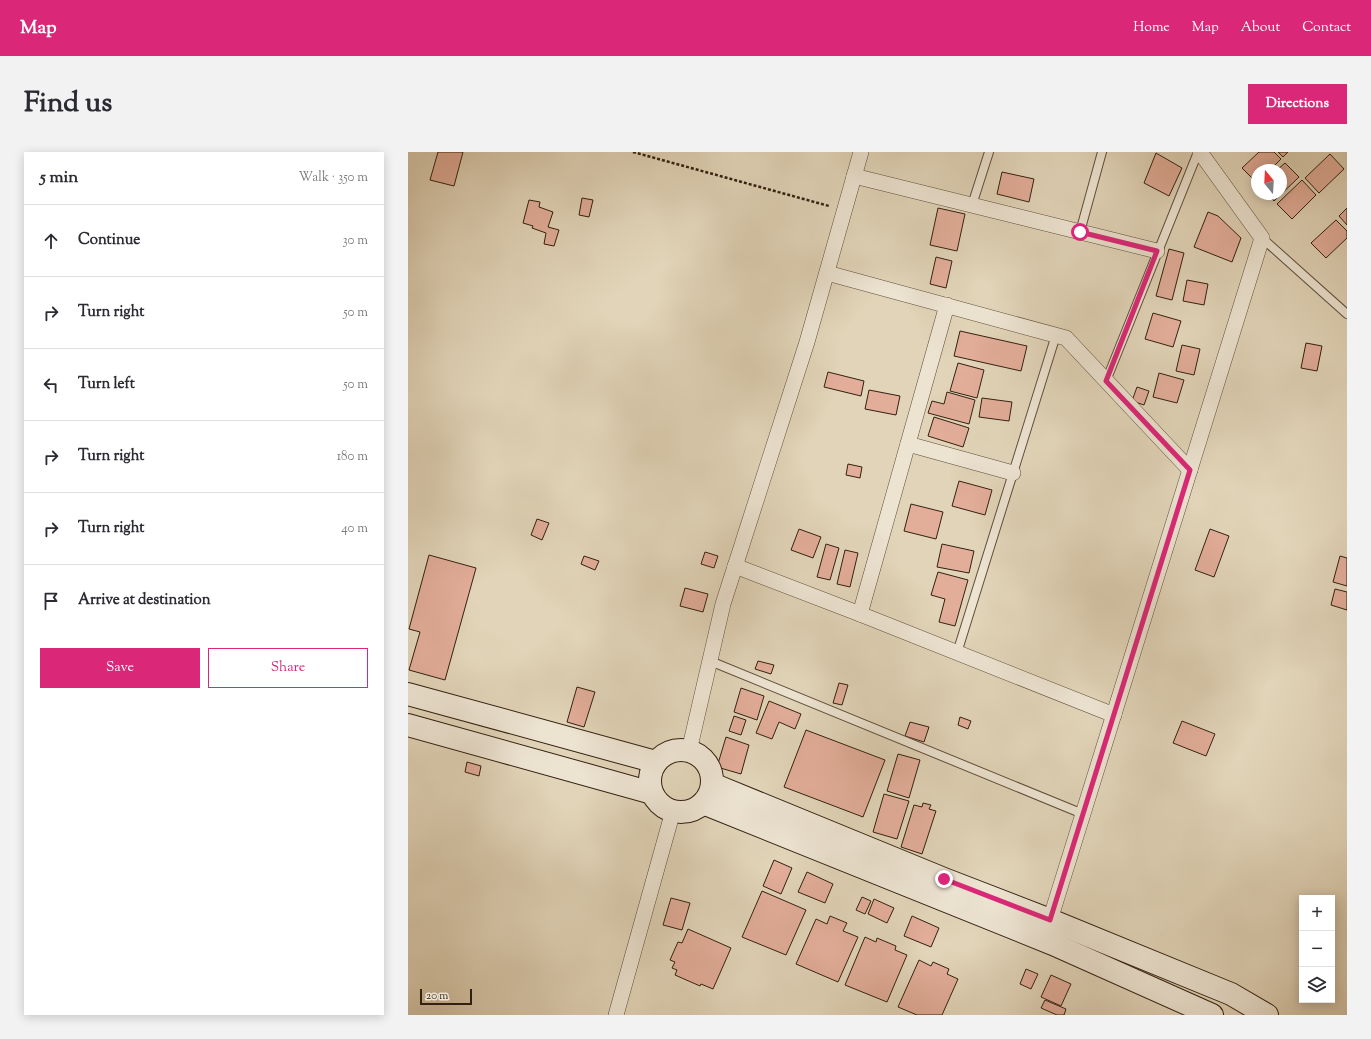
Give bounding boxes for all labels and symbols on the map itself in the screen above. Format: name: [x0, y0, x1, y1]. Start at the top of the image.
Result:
north arrow: [1251, 164, 1287, 200]
route start: [1071, 223, 1089, 241]
route end: [935, 870, 953, 888]
scale bar: [420, 987, 472, 1006]

